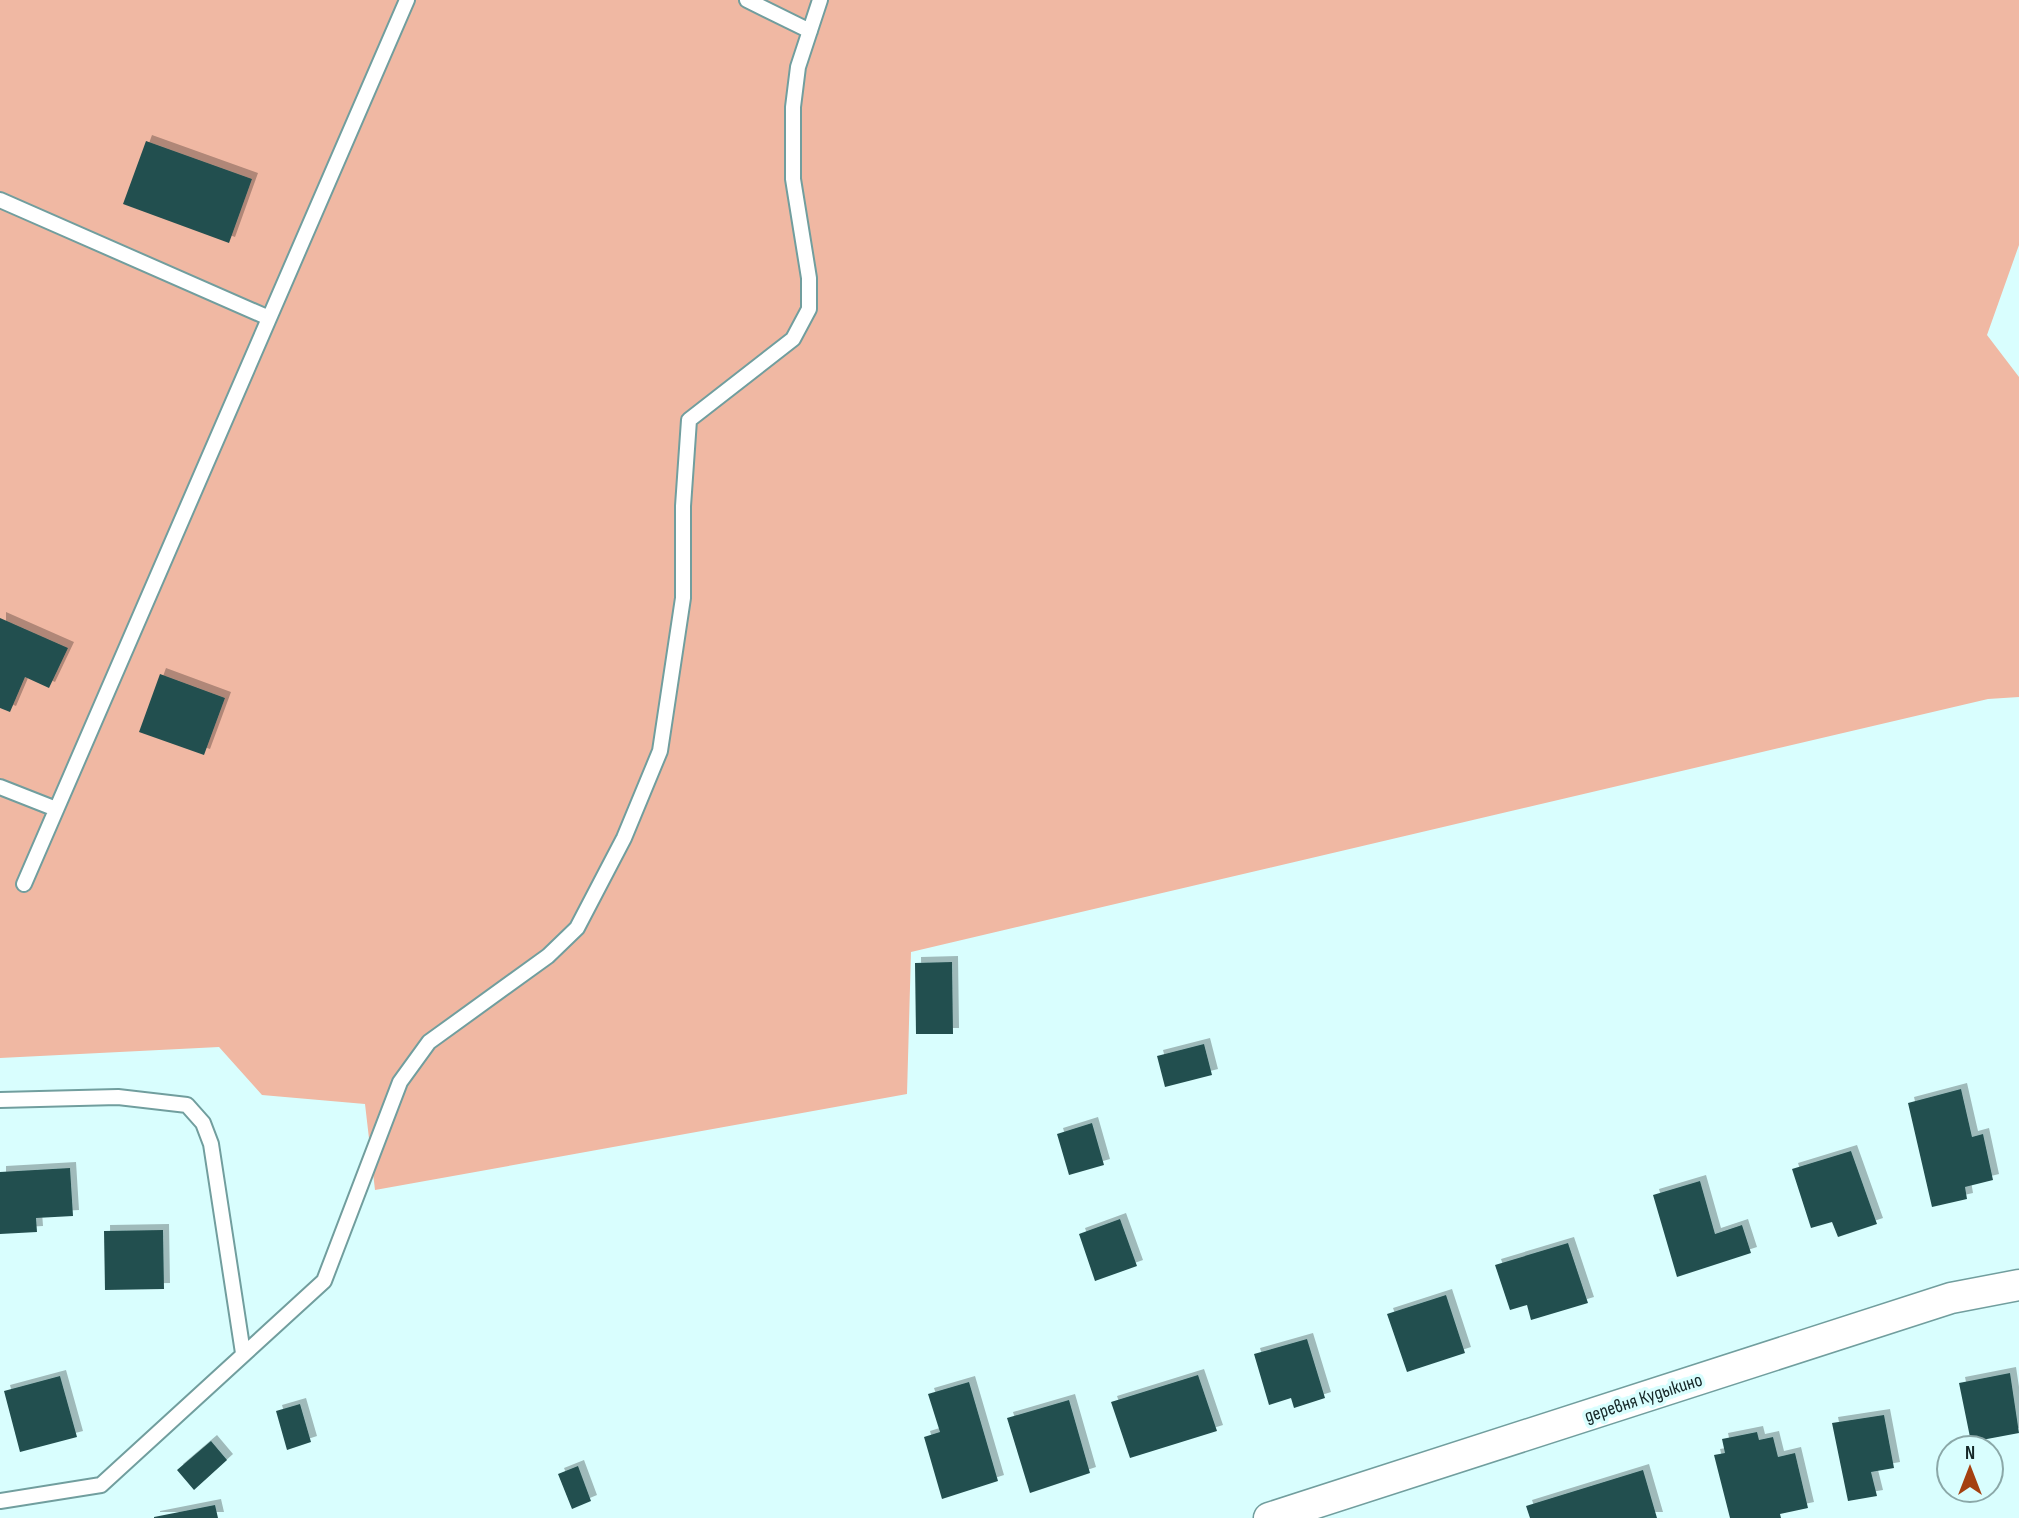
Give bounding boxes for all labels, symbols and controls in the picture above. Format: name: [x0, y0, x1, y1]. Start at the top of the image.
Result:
street label: деревня Кудыкино: [1582, 1369, 1705, 1428]
north arrow: [1935, 1434, 2005, 1504]
text: N: [1965, 1442, 1975, 1465]

